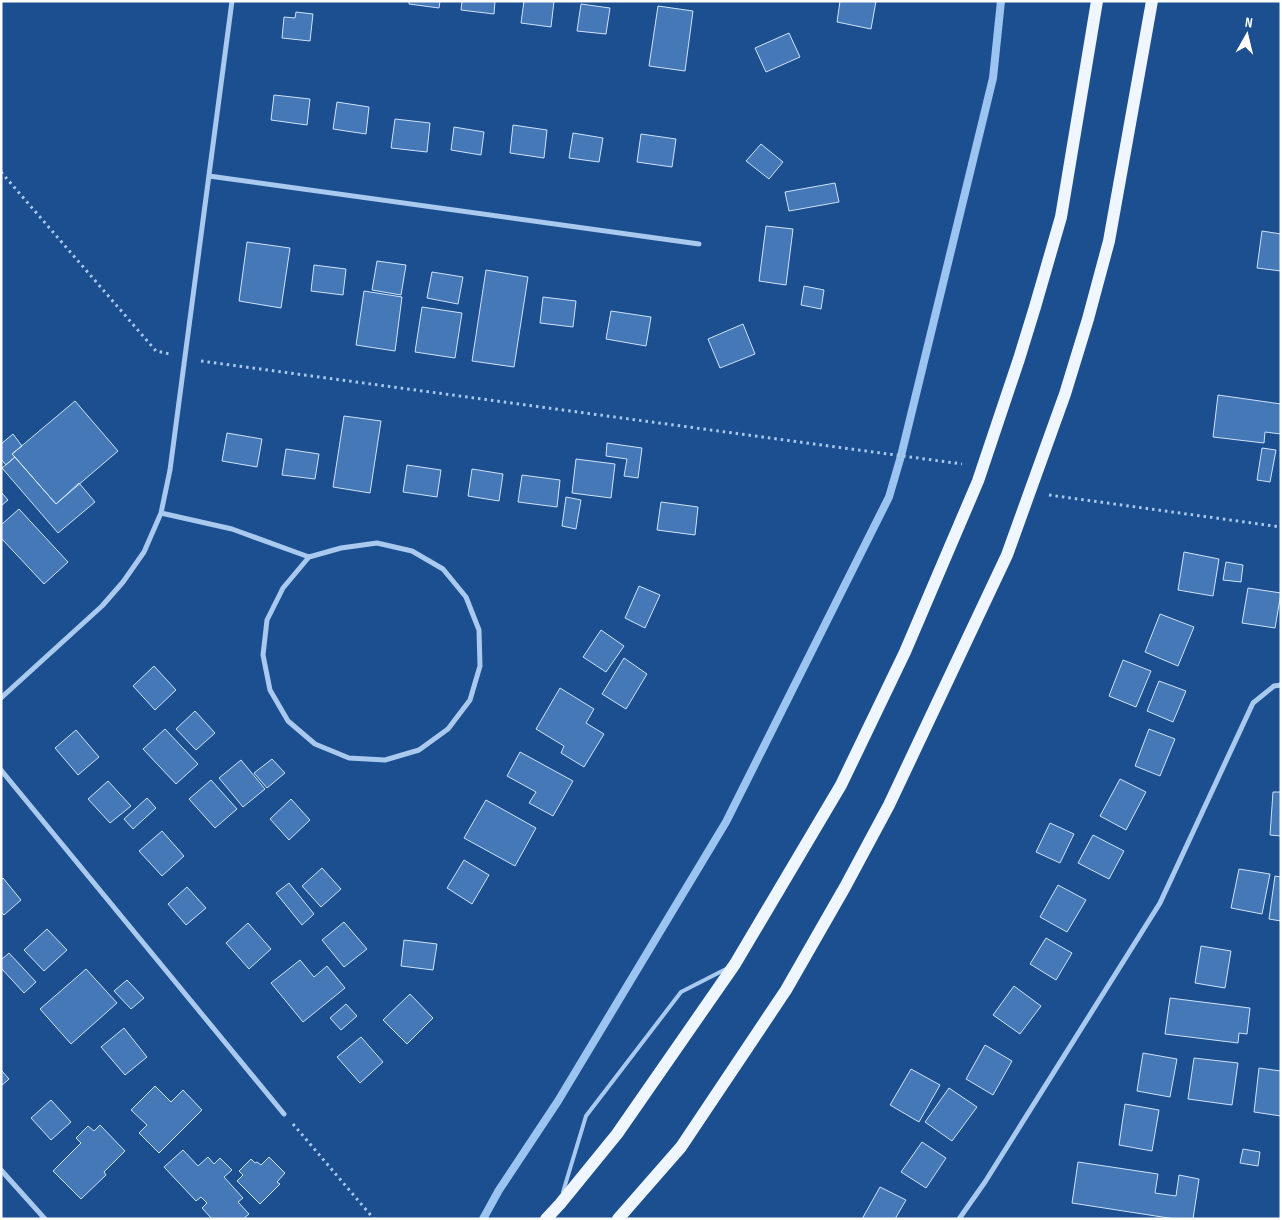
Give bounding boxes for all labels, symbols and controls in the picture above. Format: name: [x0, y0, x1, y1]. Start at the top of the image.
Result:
north arrow: [1222, 10, 1272, 60]
text: N: [1244, 14, 1254, 32]

